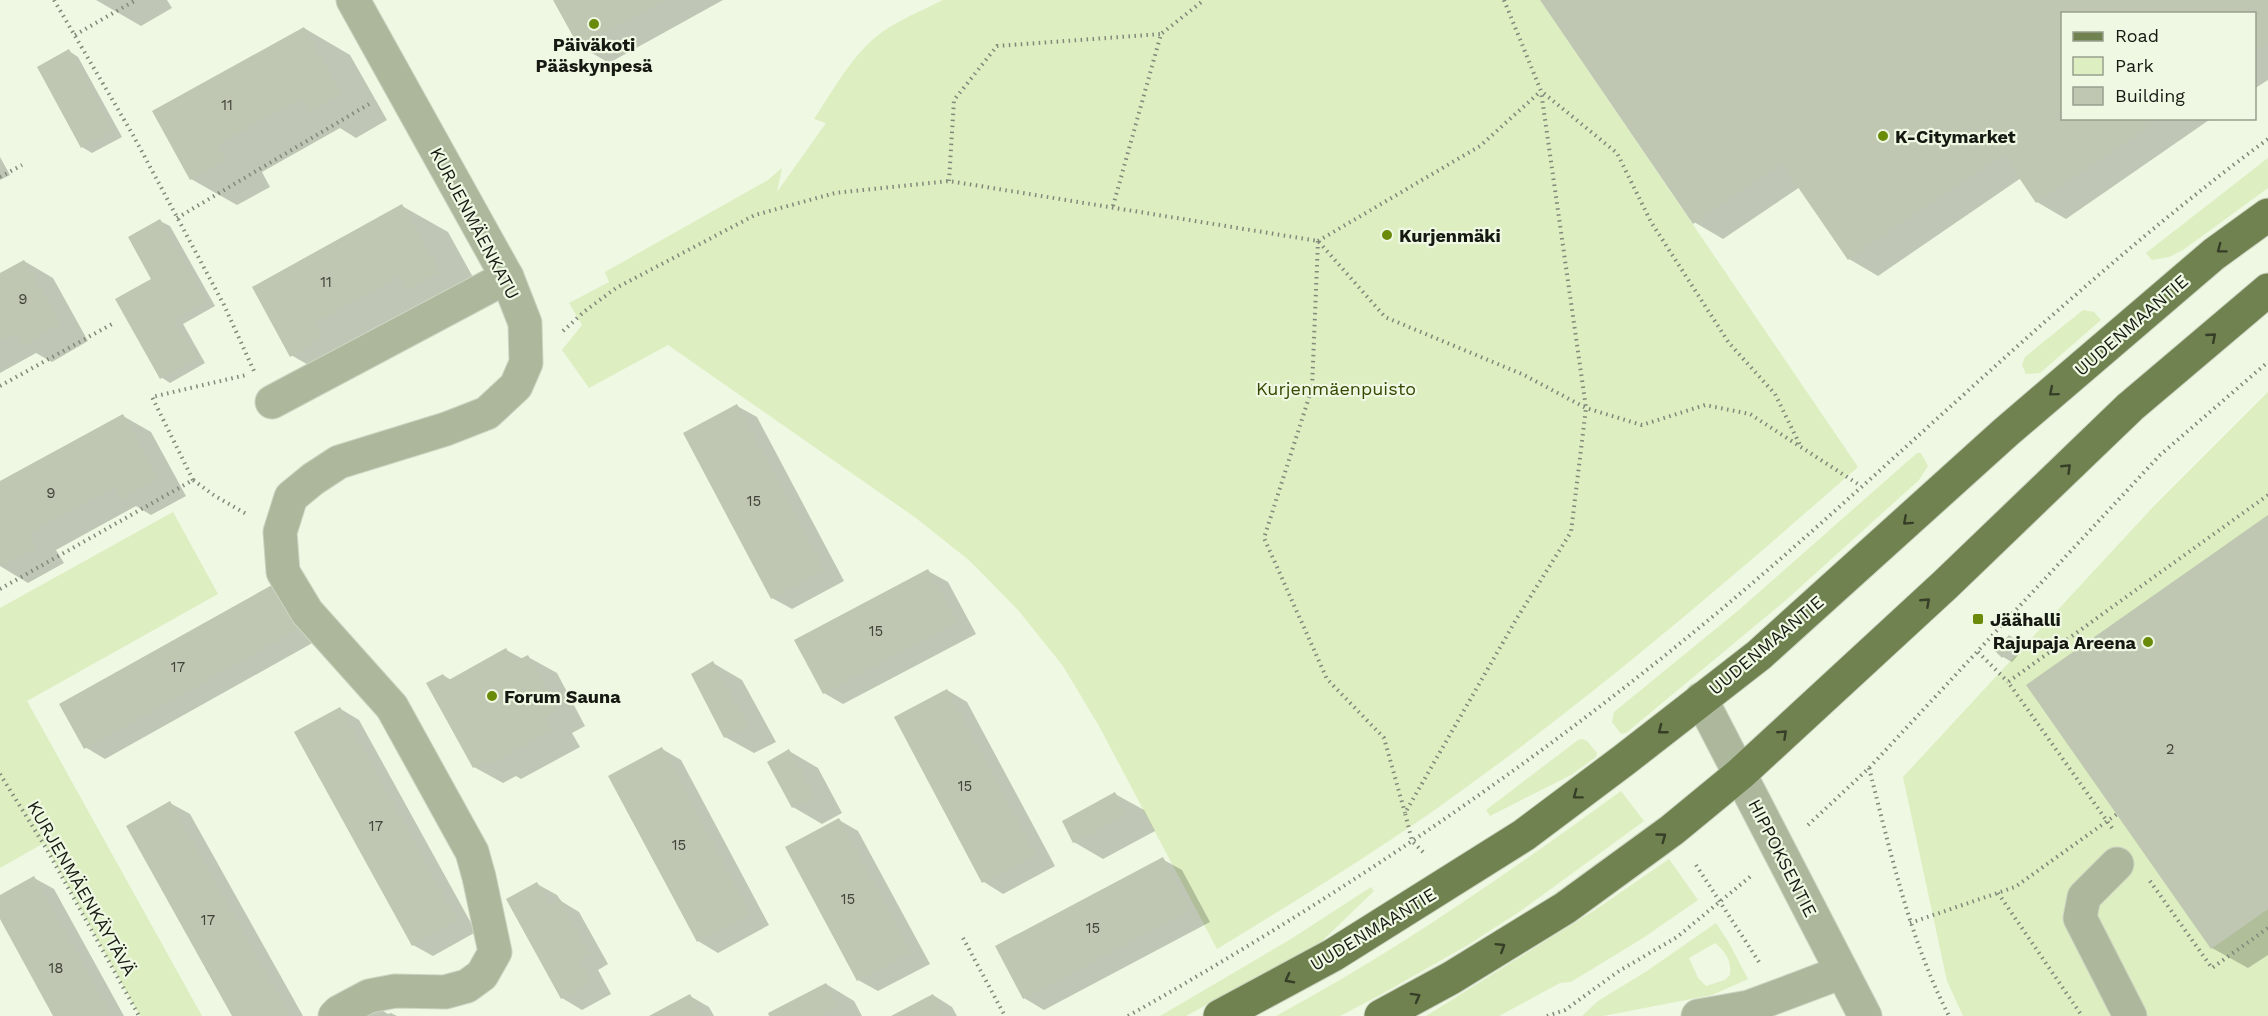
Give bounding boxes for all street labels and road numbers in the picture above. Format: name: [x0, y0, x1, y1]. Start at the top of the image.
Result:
street label: KURJENMÄENKATU: [426, 143, 524, 303]
street label: UUDENMAANTIE: [2070, 270, 2192, 380]
street label: UUDENMAANTIE: [1704, 591, 1828, 699]
street label: HIPPOKSENTIE: [1744, 796, 1822, 920]
street label: KURJENMÄENKÄYTÄVÄ: [23, 797, 141, 979]
street label: UUDENMAANTIE: [1306, 883, 1440, 975]

